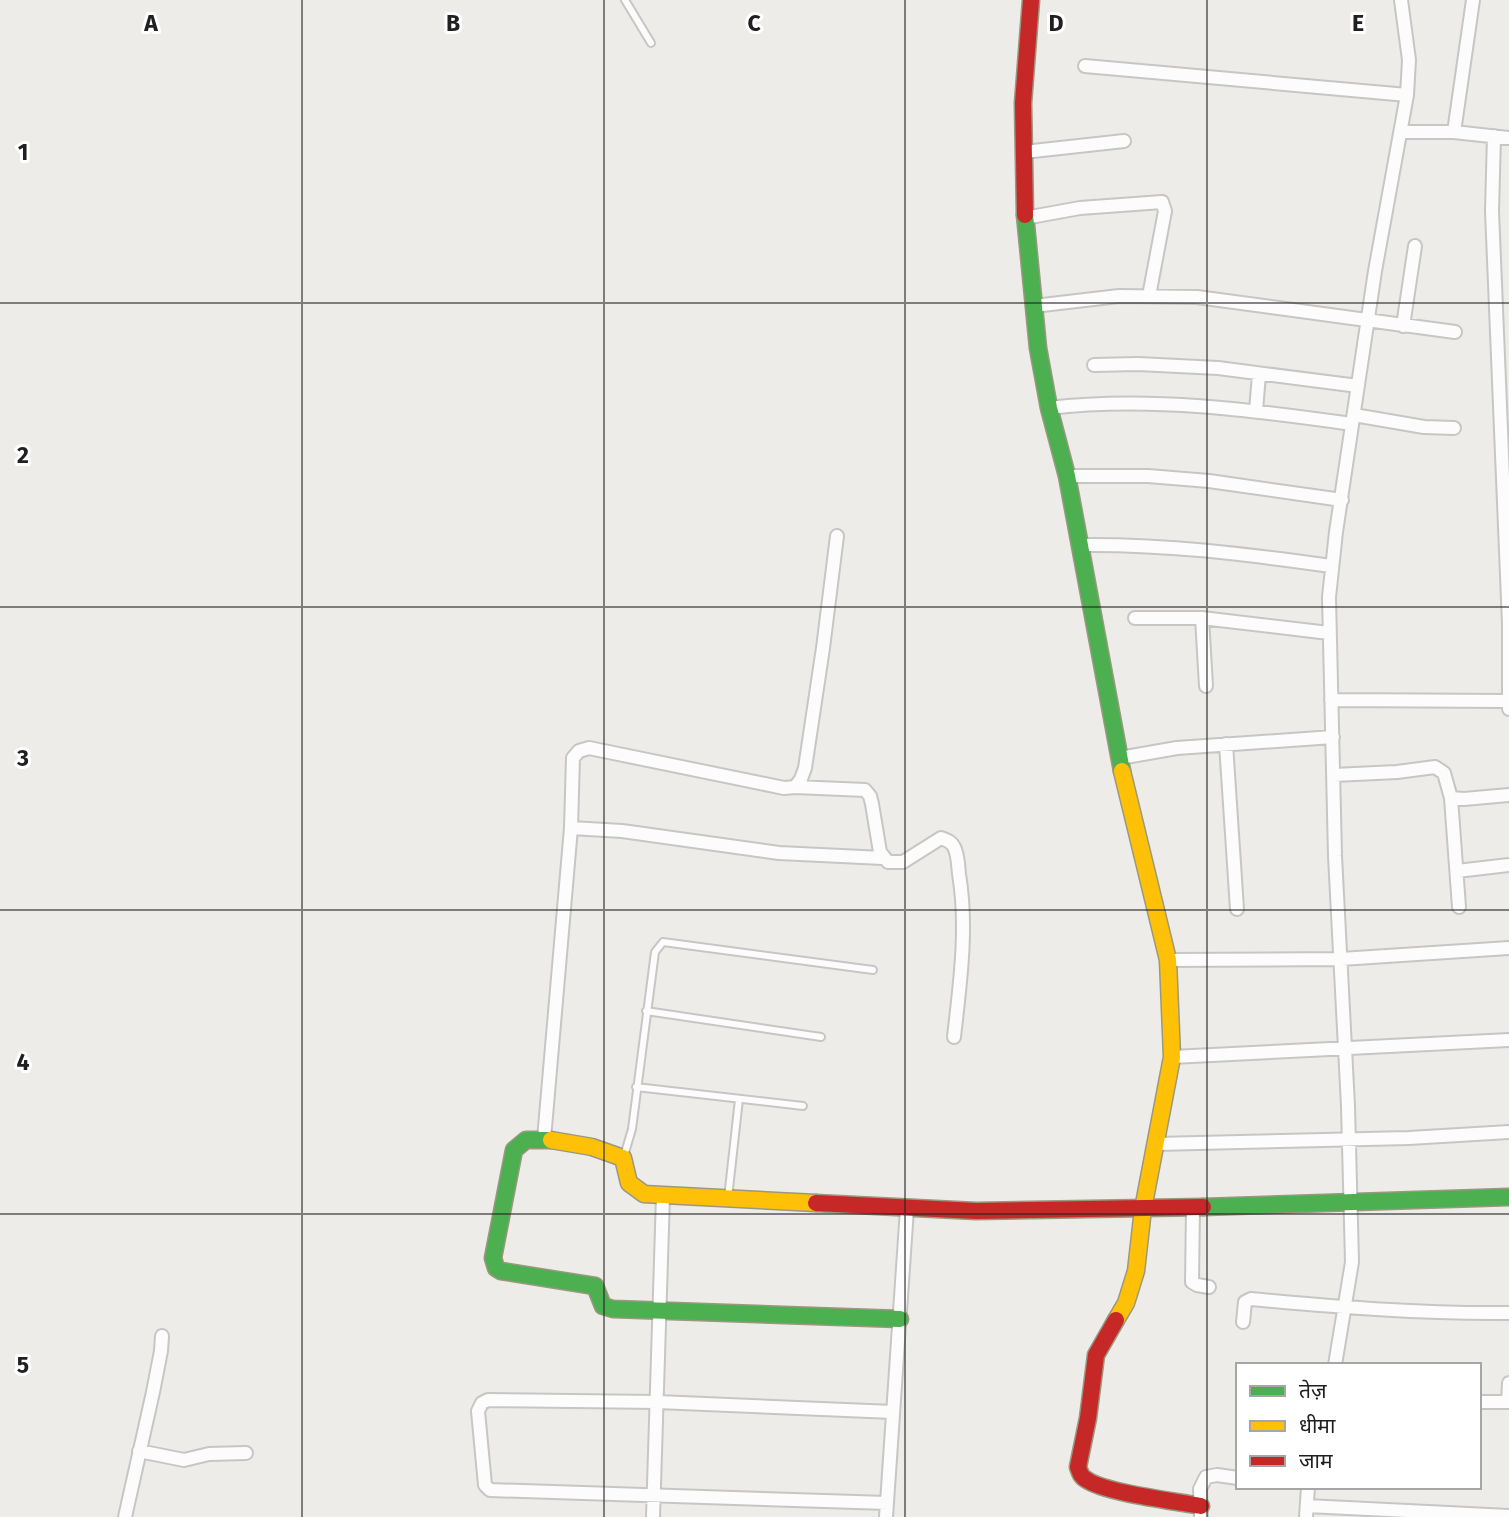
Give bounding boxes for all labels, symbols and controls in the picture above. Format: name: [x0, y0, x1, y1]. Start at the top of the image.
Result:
text: A: [143, 9, 158, 37]
text: B: [446, 9, 460, 37]
text: C: [747, 9, 761, 37]
text: D: [1049, 9, 1064, 37]
text: E: [1352, 9, 1364, 37]
text: 1: [18, 138, 28, 166]
text: 2: [17, 441, 29, 469]
text: 3: [16, 744, 29, 772]
text: 4: [17, 1048, 30, 1076]
text: 5: [17, 1351, 29, 1379]
legend: [1236, 1363, 1481, 1489]
text: तेज़: [1299, 1378, 1327, 1404]
text: धीमा: [1299, 1413, 1336, 1439]
text: जाम: [1299, 1448, 1333, 1474]

